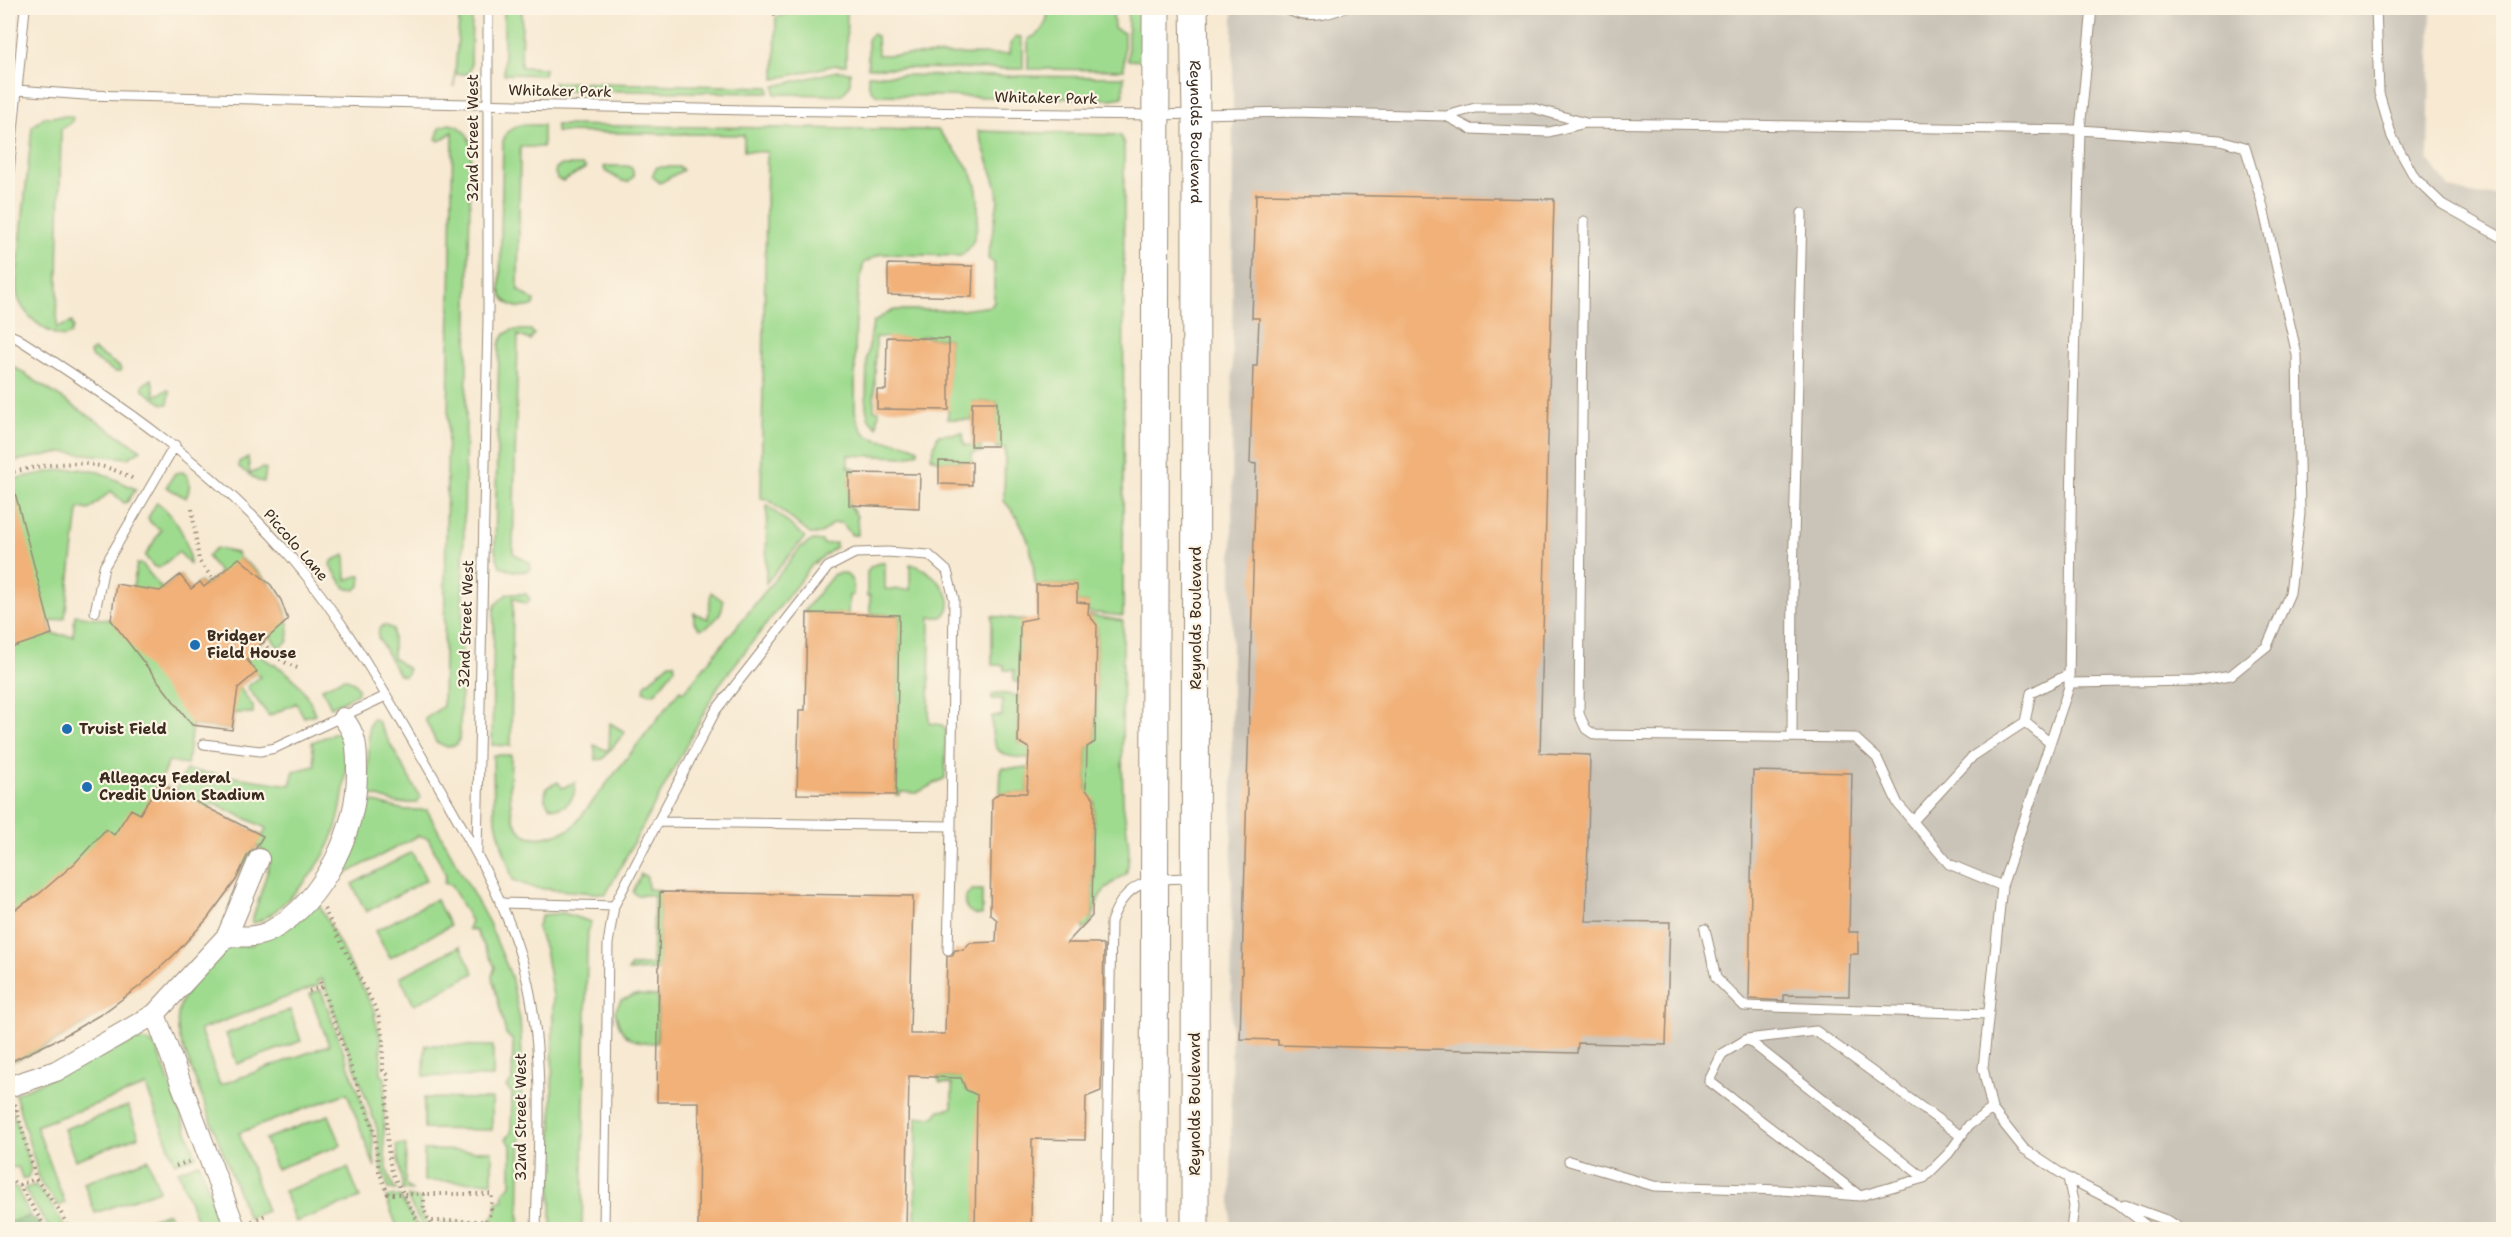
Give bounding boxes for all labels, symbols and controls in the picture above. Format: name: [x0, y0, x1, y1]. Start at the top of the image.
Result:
street label: Reynolds Boulevard: [1185, 60, 1206, 204]
street label: 32nd Street West: [463, 74, 483, 202]
street label: Whitaker Park: [508, 80, 612, 102]
street label: Whitaker Park: [994, 87, 1098, 109]
street label: Piccolo Lane: [259, 505, 333, 585]
street label: Reynolds Boulevard: [1186, 546, 1206, 690]
street label: 32nd Street West: [454, 560, 478, 688]
place label: Bridger Field House: [207, 626, 296, 663]
marker: Bridger Field House: [188, 638, 202, 652]
place label: Truist Field: [79, 719, 167, 739]
marker: Truist Field: [60, 722, 74, 736]
place label: Allegacy Federal Credit Union Stadium: [99, 768, 265, 805]
marker: Allegacy Federal Credit Union Stadium: [80, 780, 94, 794]
street label: Reynolds Boulevard: [1185, 1032, 1205, 1176]
street label: 32nd Street West: [511, 1053, 531, 1181]

